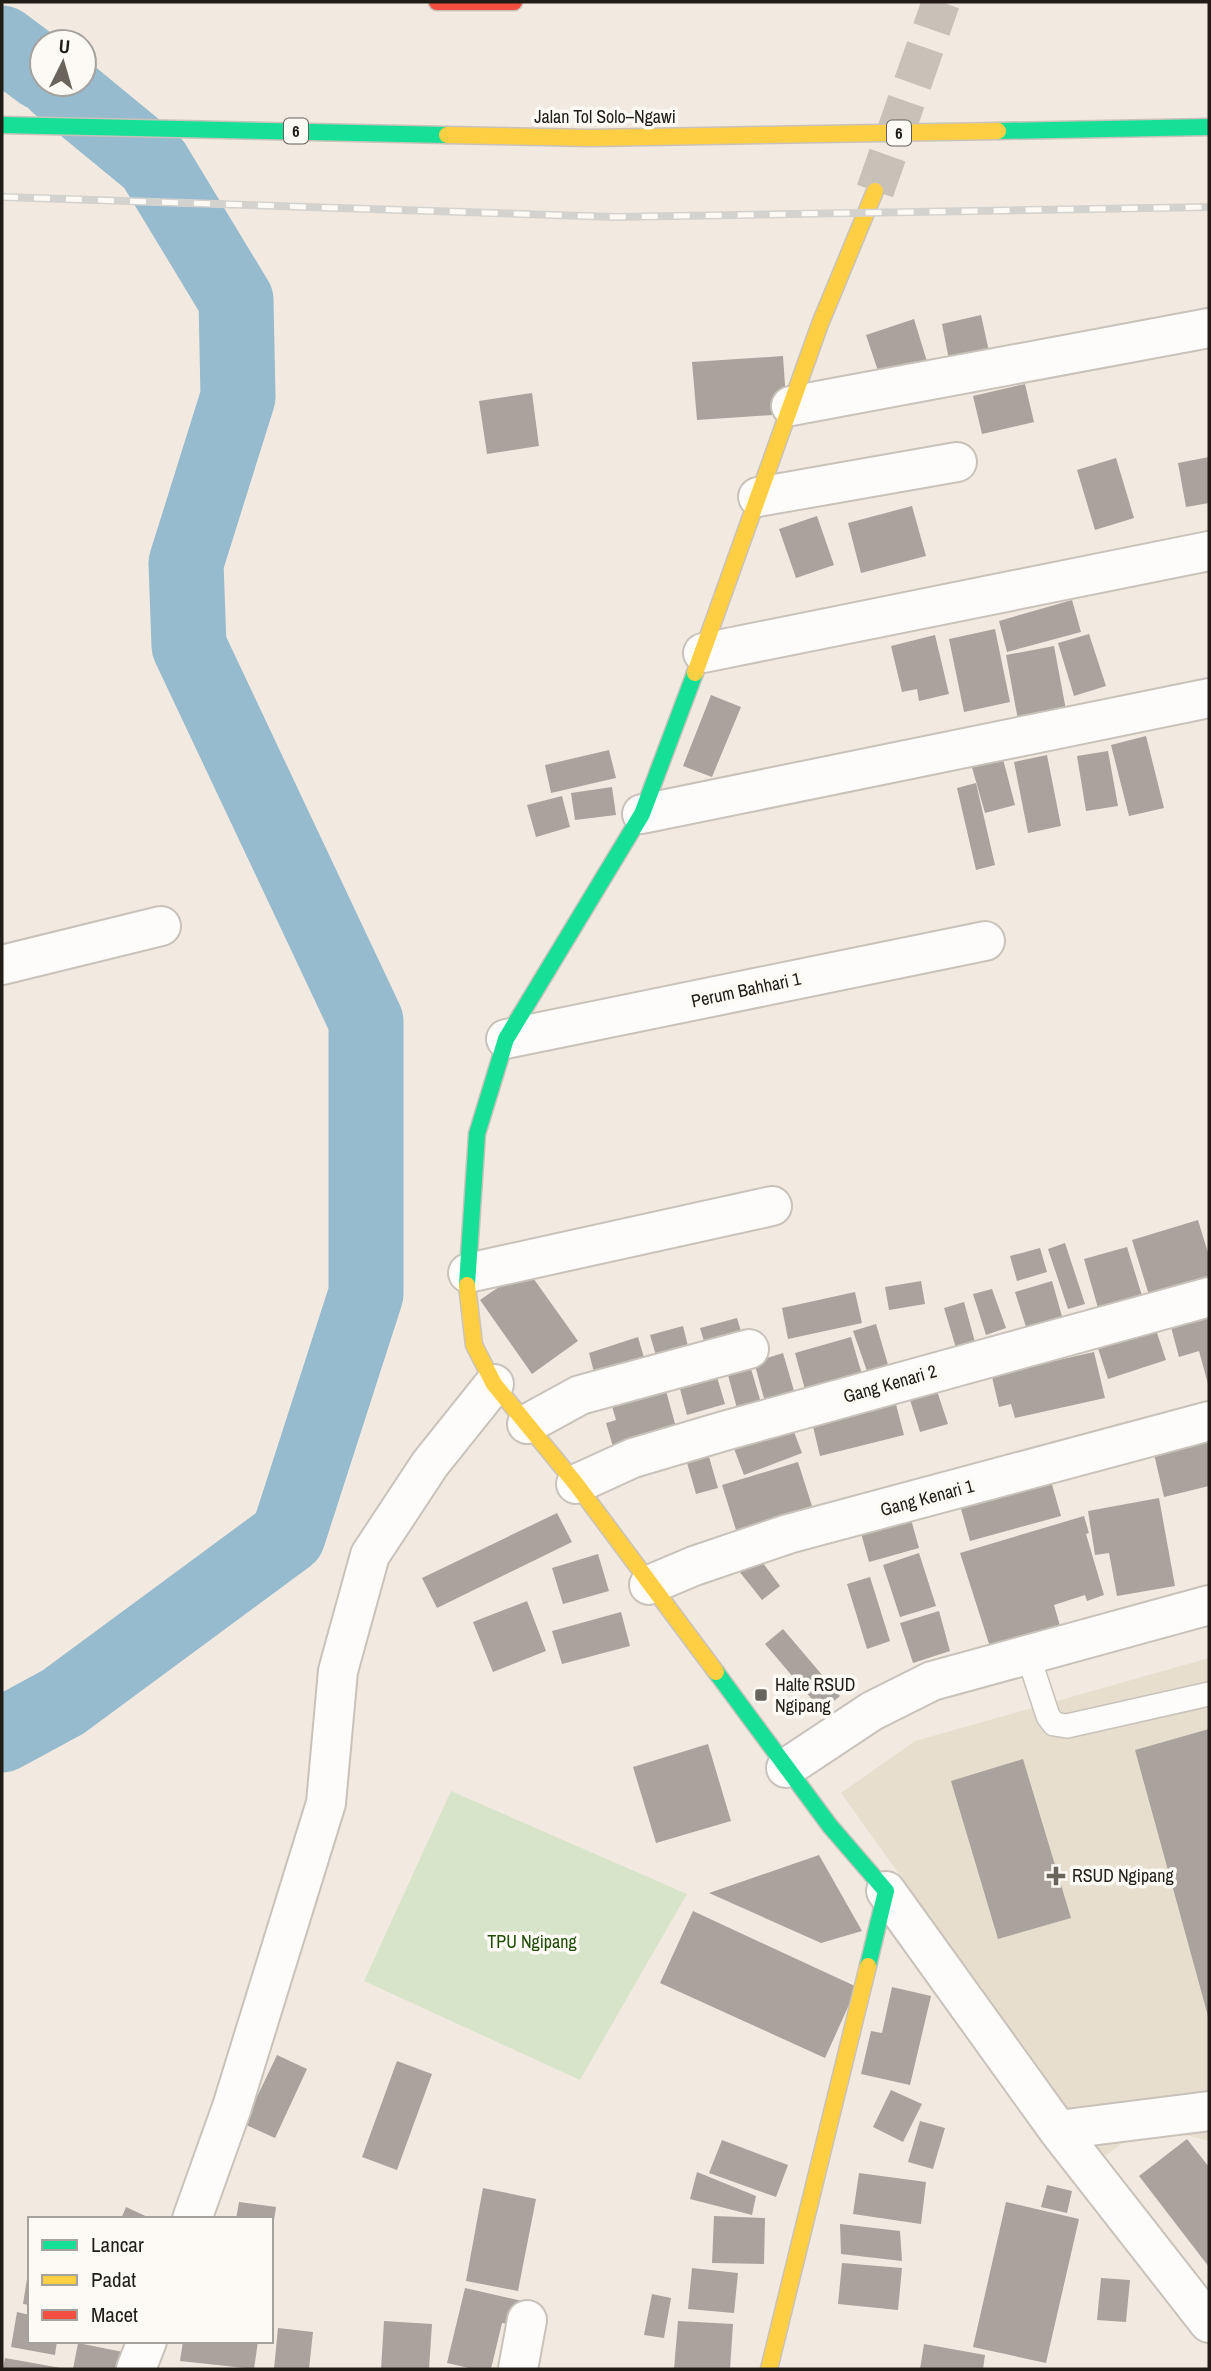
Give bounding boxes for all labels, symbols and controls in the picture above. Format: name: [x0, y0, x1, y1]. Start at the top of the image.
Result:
north arrow: [28, 28, 98, 98]
text: U: [58, 33, 71, 60]
street label: Jalan Tol Solo–Ngawi: [534, 104, 676, 129]
road number: 6: [284, 119, 308, 144]
road number: 6: [887, 120, 911, 146]
street label: Perum Bahhari 1: [689, 966, 804, 1013]
street label: Gang Kenari 2: [840, 1358, 939, 1409]
street label: Gang Kenari 1: [877, 1473, 977, 1522]
place label: Halte RSUD Ngipang: [775, 1672, 855, 1718]
marker: Halte RSUD Ngipang: [753, 1687, 769, 1703]
place label: RSUD Ngipang: [1072, 1863, 1175, 1888]
marker: RSUD Ngipang: [1046, 1866, 1066, 1886]
park label: TPU Ngipang: [487, 1929, 577, 1954]
legend: [28, 2217, 273, 2343]
text: Lancar: [91, 2230, 144, 2259]
text: Padat: [91, 2265, 136, 2294]
text: Macet: [91, 2300, 138, 2329]

